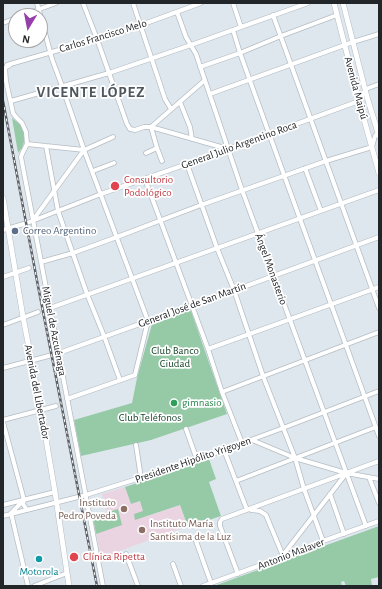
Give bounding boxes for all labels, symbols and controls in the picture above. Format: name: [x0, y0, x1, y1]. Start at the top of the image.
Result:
north arrow: [8, 8, 48, 48]
street label: Carlos Francisco Melo: [58, 16, 148, 56]
text: N: [21, 33, 31, 45]
street label: Avenida Maipú: [341, 55, 371, 121]
district label: VICENTE LÓPEZ: [37, 83, 145, 101]
street label: General Julio Argentino Roca: [179, 118, 299, 172]
place label: Consultorio Podológico: [124, 173, 173, 199]
marker: Consultorio Podológico: [109, 180, 121, 192]
place label: Correo Argentino: [23, 224, 96, 238]
marker: Correo Argentino: [10, 226, 20, 236]
street label: Ángel Monasterio: [252, 231, 290, 307]
street label: General José de San Martín: [136, 279, 248, 331]
street label: Miguel de Azcuénaga: [39, 285, 69, 377]
street label: Avenida del Libertador: [21, 343, 53, 441]
park label: Club Banco Ciudad: [151, 344, 199, 370]
place label: gimnasio: [182, 396, 222, 410]
marker: gimnasio: [169, 398, 179, 408]
park label: Club Teléfonos: [119, 411, 181, 425]
street label: Presidente Hipólito Yrigoyen: [133, 434, 253, 486]
place label: Instituto Pedro Poveda: [58, 496, 116, 522]
marker: Instituto Pedro Poveda: [119, 504, 129, 514]
place label: Instituto María Santísima de la Luz: [150, 517, 231, 543]
marker: Instituto María Santísima de la Luz: [137, 525, 147, 535]
street label: Antonio Malaver: [256, 535, 326, 573]
place label: Clínica Ripetta: [83, 550, 145, 564]
marker: Clínica Ripetta: [68, 551, 80, 563]
marker: Motorola: [34, 554, 44, 564]
place label: Motorola: [19, 565, 59, 579]

